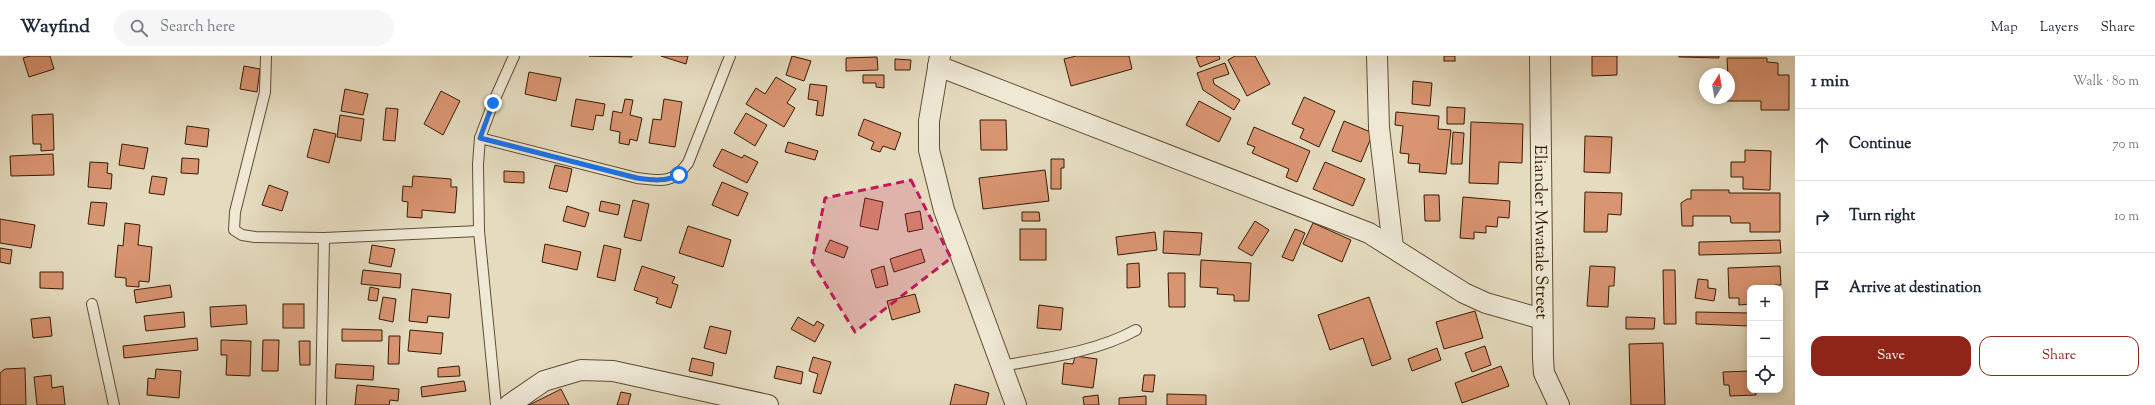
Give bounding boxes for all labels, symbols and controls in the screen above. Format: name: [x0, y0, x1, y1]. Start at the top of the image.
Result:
search box: [114, 10, 394, 46]
text: Wayfind: [20, 14, 90, 41]
icon: search: [128, 17, 150, 39]
text: Search here: [160, 17, 235, 38]
text: Map: [1991, 18, 2018, 38]
text: Layers: [2040, 18, 2078, 38]
text: Share: [2100, 18, 2135, 38]
north arrow: [1699, 68, 1735, 104]
text: 1 min: [1811, 70, 1849, 94]
text: Walk · 80 m: [2073, 73, 2139, 91]
route end: [484, 94, 502, 112]
icon: ahead: [1811, 134, 1833, 156]
text: Continue: [1849, 134, 1911, 155]
text: 70 m: [2112, 136, 2139, 154]
street label: Eliander Mwatale Street: [1527, 145, 1553, 320]
route start: [670, 166, 688, 184]
icon: right: [1811, 206, 1833, 228]
text: Turn right: [1849, 206, 1915, 227]
text: 10 m: [2114, 208, 2139, 226]
icon: arrive: [1811, 278, 1833, 300]
text: Arrive at destination: [1849, 278, 1982, 299]
map controls: [1747, 285, 1783, 393]
button: +: [1747, 285, 1783, 321]
button: −: [1747, 321, 1783, 357]
button: Save: [1811, 336, 1971, 376]
button: Share: [1979, 336, 2139, 376]
button: locate: [1747, 357, 1783, 393]

